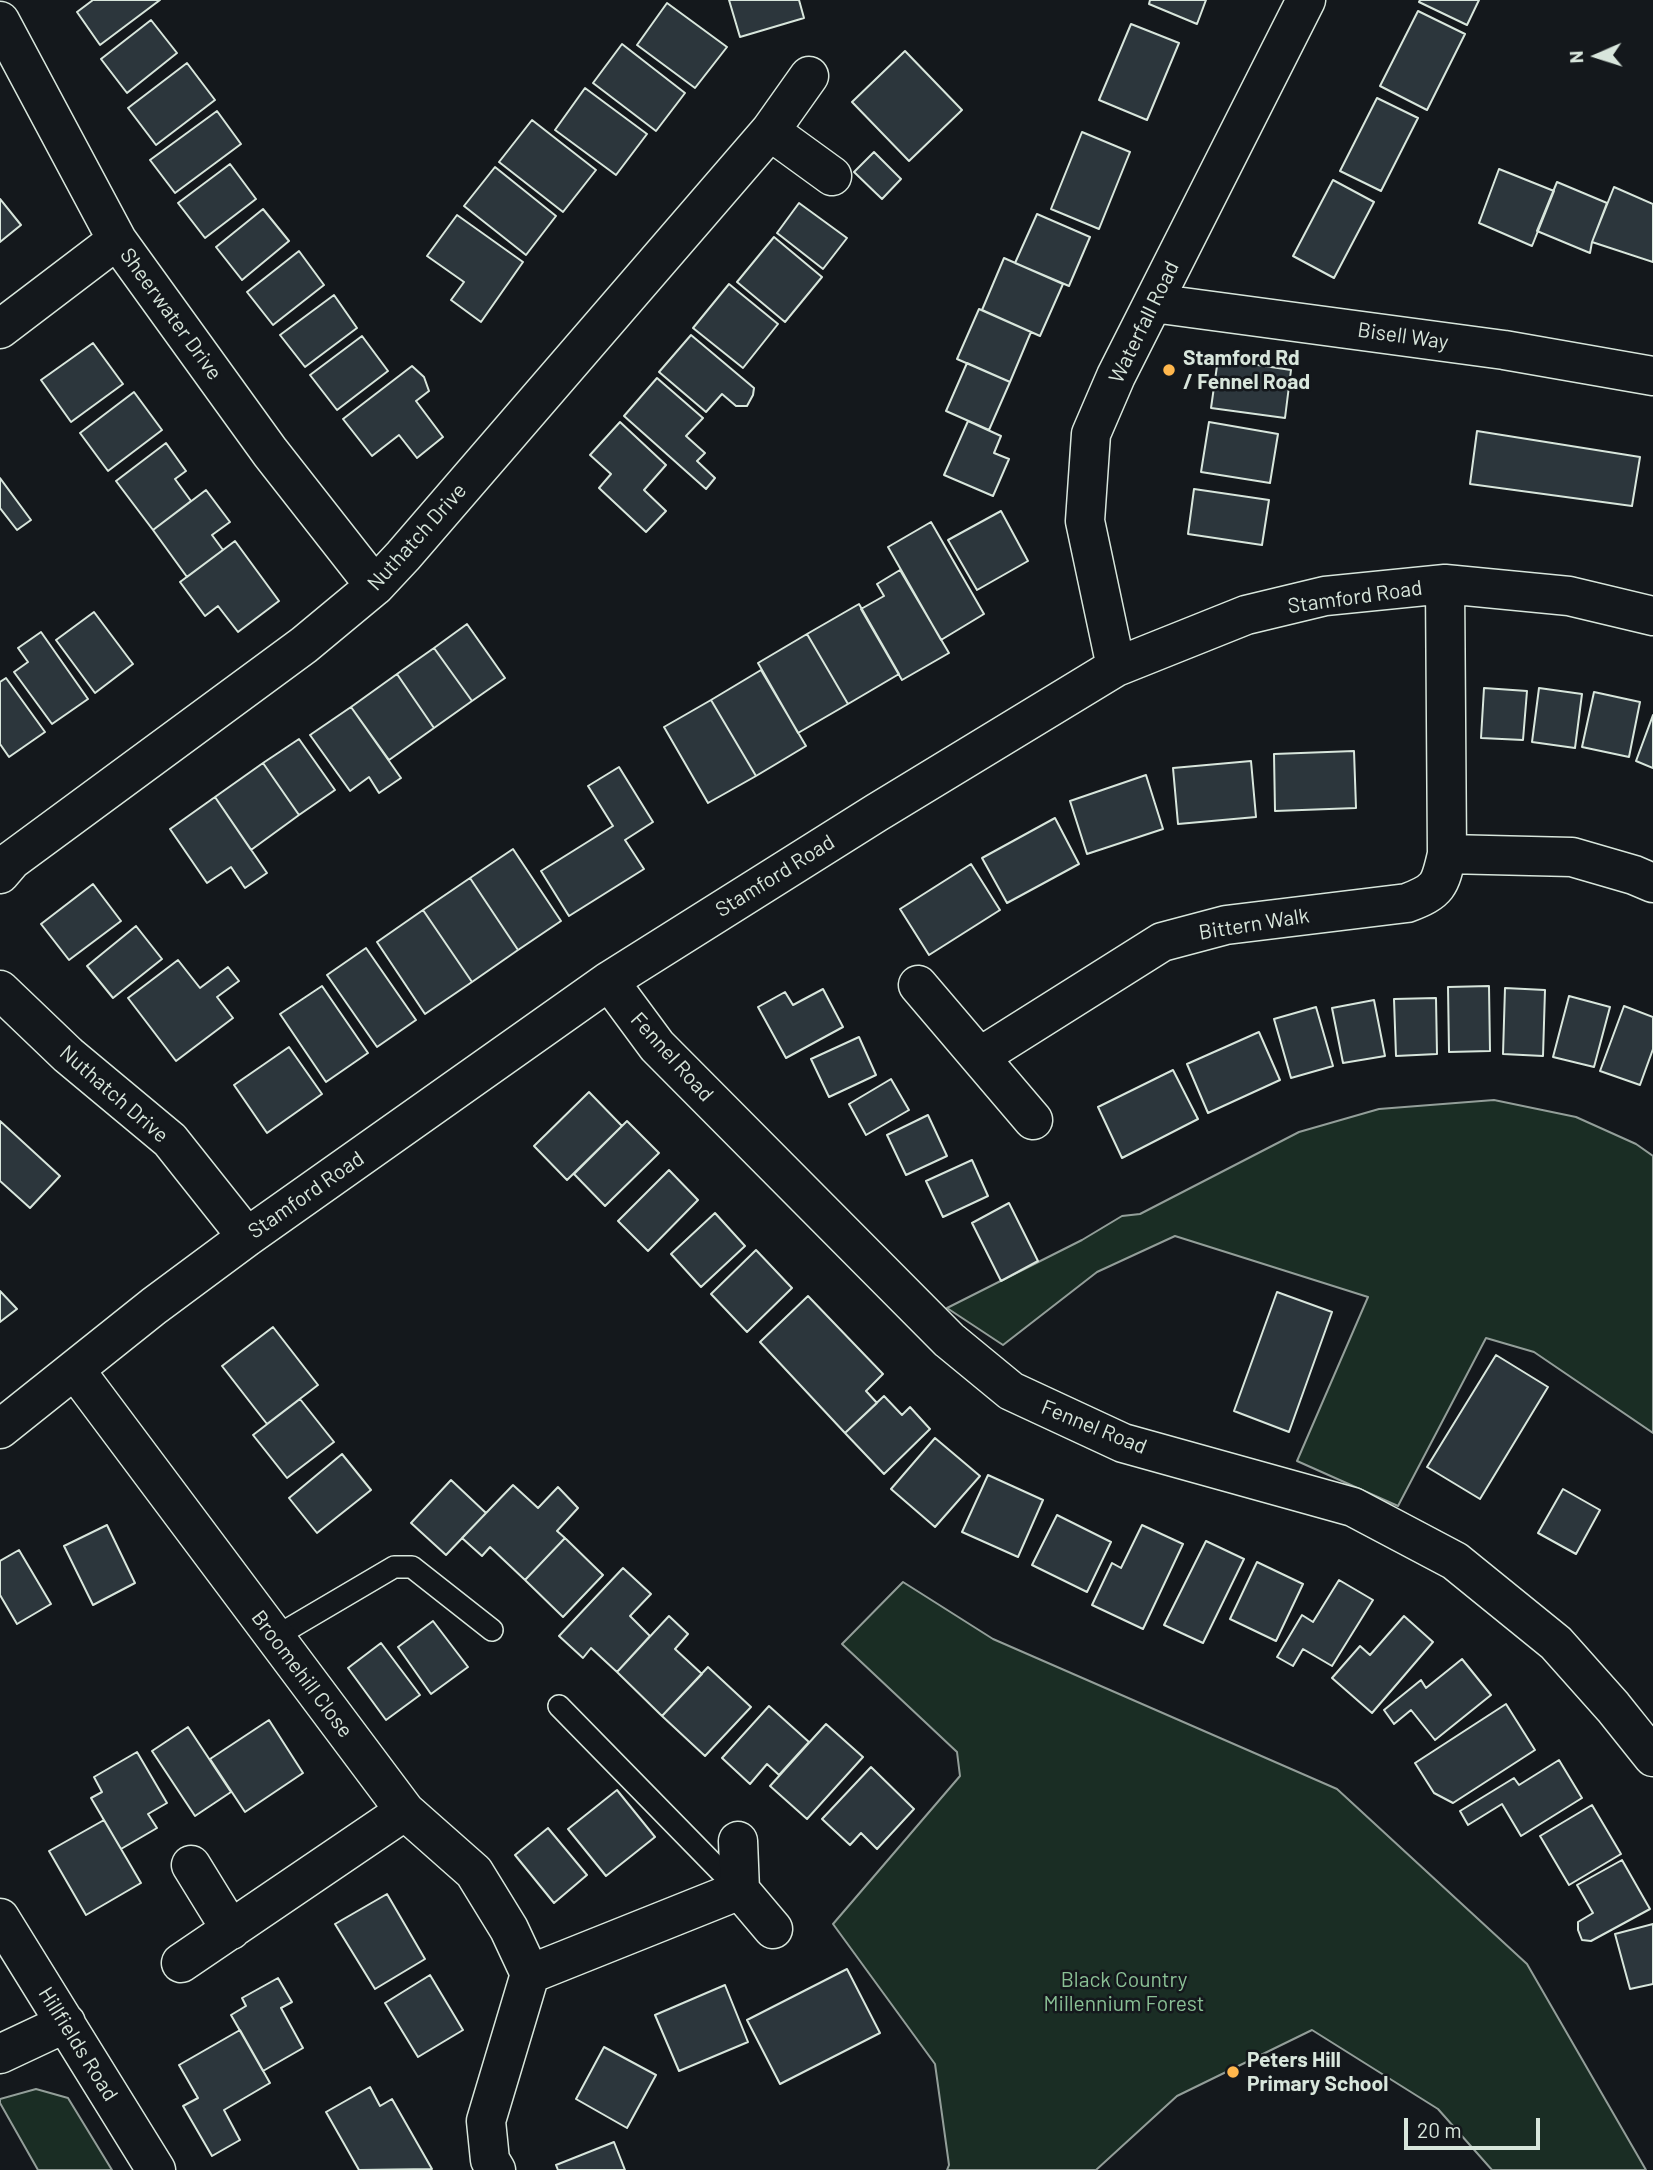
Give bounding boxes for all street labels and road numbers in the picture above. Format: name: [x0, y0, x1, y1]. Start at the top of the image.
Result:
street label: Sheerwater Drive: [115, 243, 227, 385]
street label: Waterfall Road: [1104, 257, 1184, 387]
street label: Bisell Way: [1356, 317, 1450, 355]
street label: Nuthatch Drive: [362, 478, 472, 596]
street label: Stamford Road: [1286, 575, 1424, 619]
street label: Stamford Road: [711, 829, 839, 923]
street label: Bittern Walk: [1197, 903, 1311, 945]
street label: Fennel Road: [625, 1007, 719, 1107]
street label: Nuthatch Drive: [55, 1040, 173, 1148]
street label: Stamford Road: [243, 1146, 369, 1244]
street label: Fennel Road: [1038, 1394, 1150, 1460]
street label: Broomehill Close: [246, 1605, 358, 1743]
street label: Hillfields Road: [33, 1982, 123, 2106]

